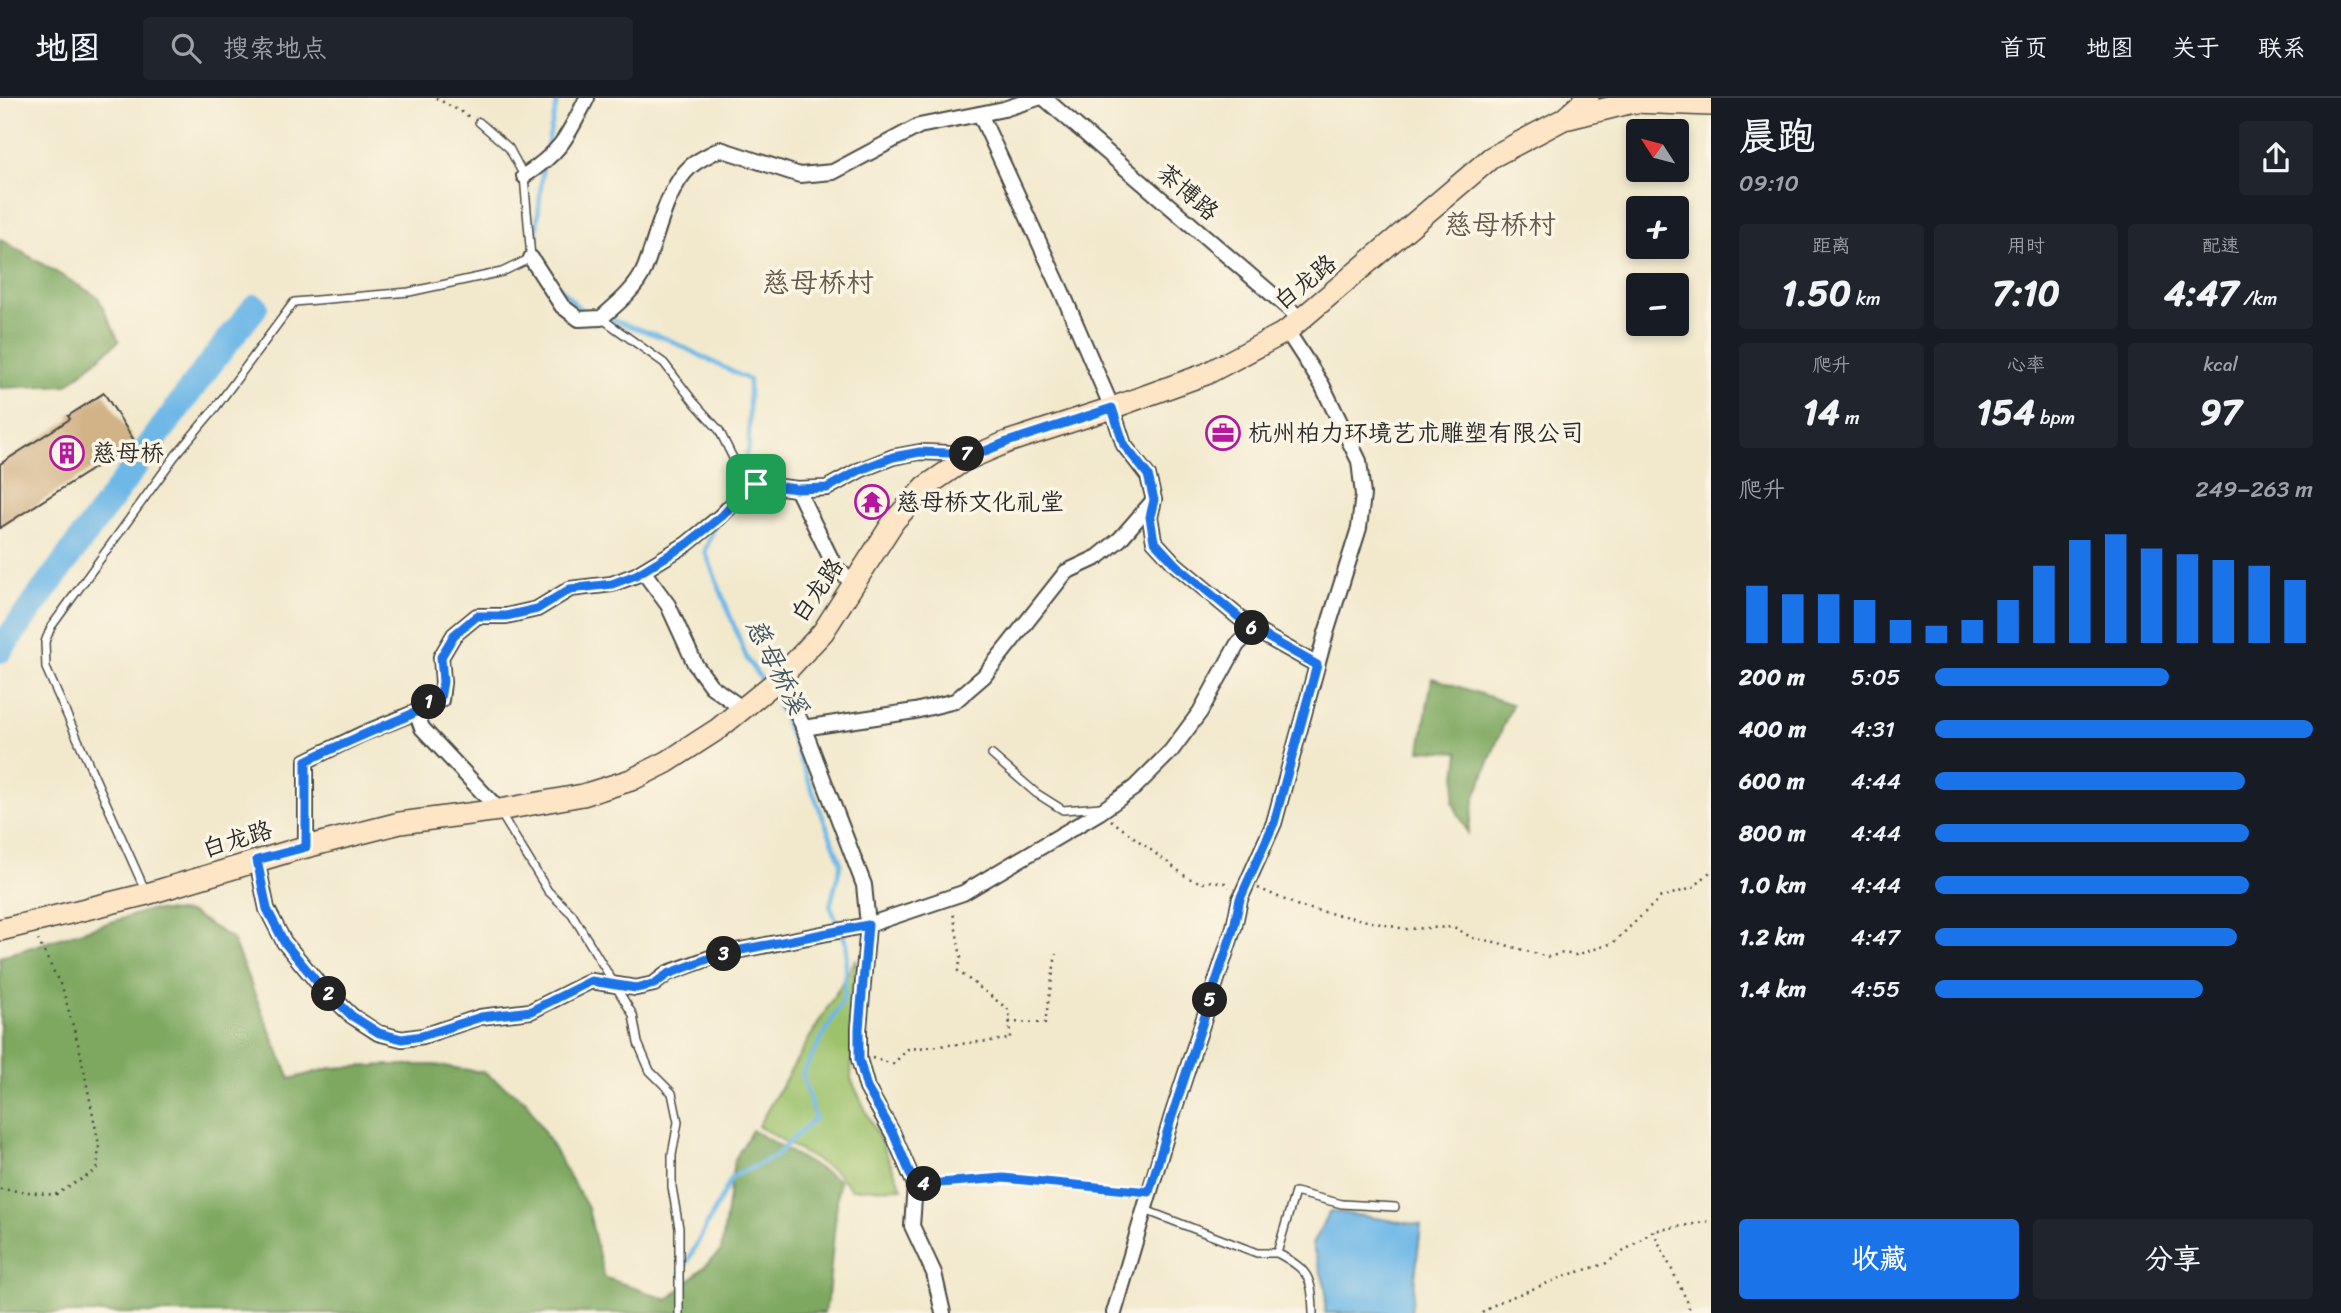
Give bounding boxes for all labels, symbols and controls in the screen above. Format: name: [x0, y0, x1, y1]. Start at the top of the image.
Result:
search box: [143, 17, 633, 80]
text: 地图: [35, 19, 101, 77]
text: 搜索地点: [223, 25, 327, 71]
text: 首页: [2000, 27, 2048, 69]
text: 地图: [2086, 27, 2134, 69]
text: 关于: [2172, 27, 2220, 69]
text: 联系: [2258, 27, 2306, 69]
icon: search: [167, 29, 205, 67]
text: 晨跑: [1739, 103, 1815, 170]
north arrow: [1626, 119, 1689, 182]
map controls: [1626, 119, 1689, 336]
button: share: [2239, 121, 2313, 195]
street label: 茶博路: [1147, 153, 1229, 231]
text: 09:10: [1739, 163, 1799, 204]
button: +: [1626, 196, 1689, 259]
district label: 慈母桥村: [1444, 200, 1556, 249]
text: 距离: [1812, 229, 1850, 262]
text: 用时: [2007, 229, 2045, 262]
text: 配速: [2202, 229, 2240, 262]
street label: 白龙路: [1264, 243, 1346, 321]
district label: 慈母桥村: [762, 258, 874, 307]
text: 1.50: [1782, 262, 1851, 324]
text: 7:10: [1992, 262, 2060, 324]
text: 4:47: [2164, 262, 2238, 324]
button: −: [1626, 273, 1689, 336]
text: km: [1851, 282, 1881, 315]
text: /km: [2238, 282, 2277, 315]
text: 爬升: [1812, 348, 1850, 381]
text: 心率: [2007, 348, 2045, 381]
text: kcal: [2203, 348, 2238, 381]
text: 14: [1803, 381, 1840, 443]
text: 154: [1977, 381, 2035, 443]
text: 97: [2200, 381, 2241, 443]
text: m: [1840, 401, 1860, 434]
text: bpm: [2035, 401, 2075, 434]
place label: 杭州柏力环境艺术雕塑有限公司: [1248, 412, 1584, 454]
office icon: 杭州柏力环境艺术雕塑有限公司: [1204, 414, 1242, 452]
place label: 慈母桥: [92, 432, 164, 474]
building icon: 慈母桥: [48, 434, 86, 472]
pin: 7: [950, 436, 984, 472]
text: 7: [961, 437, 972, 470]
pin: [726, 454, 786, 514]
icon: arrive: [737, 465, 775, 503]
text: 爬升: [1739, 469, 1785, 510]
text: 249–263 m: [2196, 469, 2313, 510]
place label: 慈母桥文化礼堂: [896, 481, 1064, 523]
temple icon: 慈母桥文化礼堂: [853, 483, 891, 521]
street label: 白龙路: [779, 548, 855, 632]
water label: 慈母桥溪: [733, 609, 822, 725]
pin: 6: [1234, 610, 1270, 646]
text: 6: [1246, 611, 1257, 644]
text: 200 m: [1739, 657, 1805, 698]
text: 5:05: [1851, 657, 1901, 698]
pin: 1: [412, 684, 446, 720]
text: 1: [424, 685, 433, 718]
text: 400 m: [1739, 709, 1806, 750]
text: 4:31: [1851, 709, 1895, 750]
text: 600 m: [1739, 761, 1805, 802]
text: 4:44: [1851, 761, 1901, 802]
street label: 白龙路: [196, 808, 278, 870]
text: 800 m: [1739, 813, 1806, 854]
text: 4:44: [1851, 813, 1901, 854]
text: 1.0 km: [1739, 865, 1806, 906]
text: 4:44: [1851, 865, 1901, 906]
text: 1.2 km: [1739, 917, 1805, 958]
text: 4:47: [1851, 917, 1900, 958]
pin: 3: [706, 936, 742, 972]
text: 3: [718, 937, 729, 970]
text: 1.4 km: [1739, 969, 1806, 1010]
text: 4:55: [1851, 969, 1900, 1010]
pin: 2: [312, 976, 346, 1012]
text: 2: [323, 977, 334, 1010]
pin: 5: [1192, 982, 1228, 1018]
text: 5: [1204, 983, 1215, 1016]
pin: 4: [906, 1166, 942, 1202]
text: 4: [918, 1167, 929, 1200]
button: 收藏: [1739, 1219, 2019, 1299]
button: 分享: [2033, 1219, 2313, 1299]

